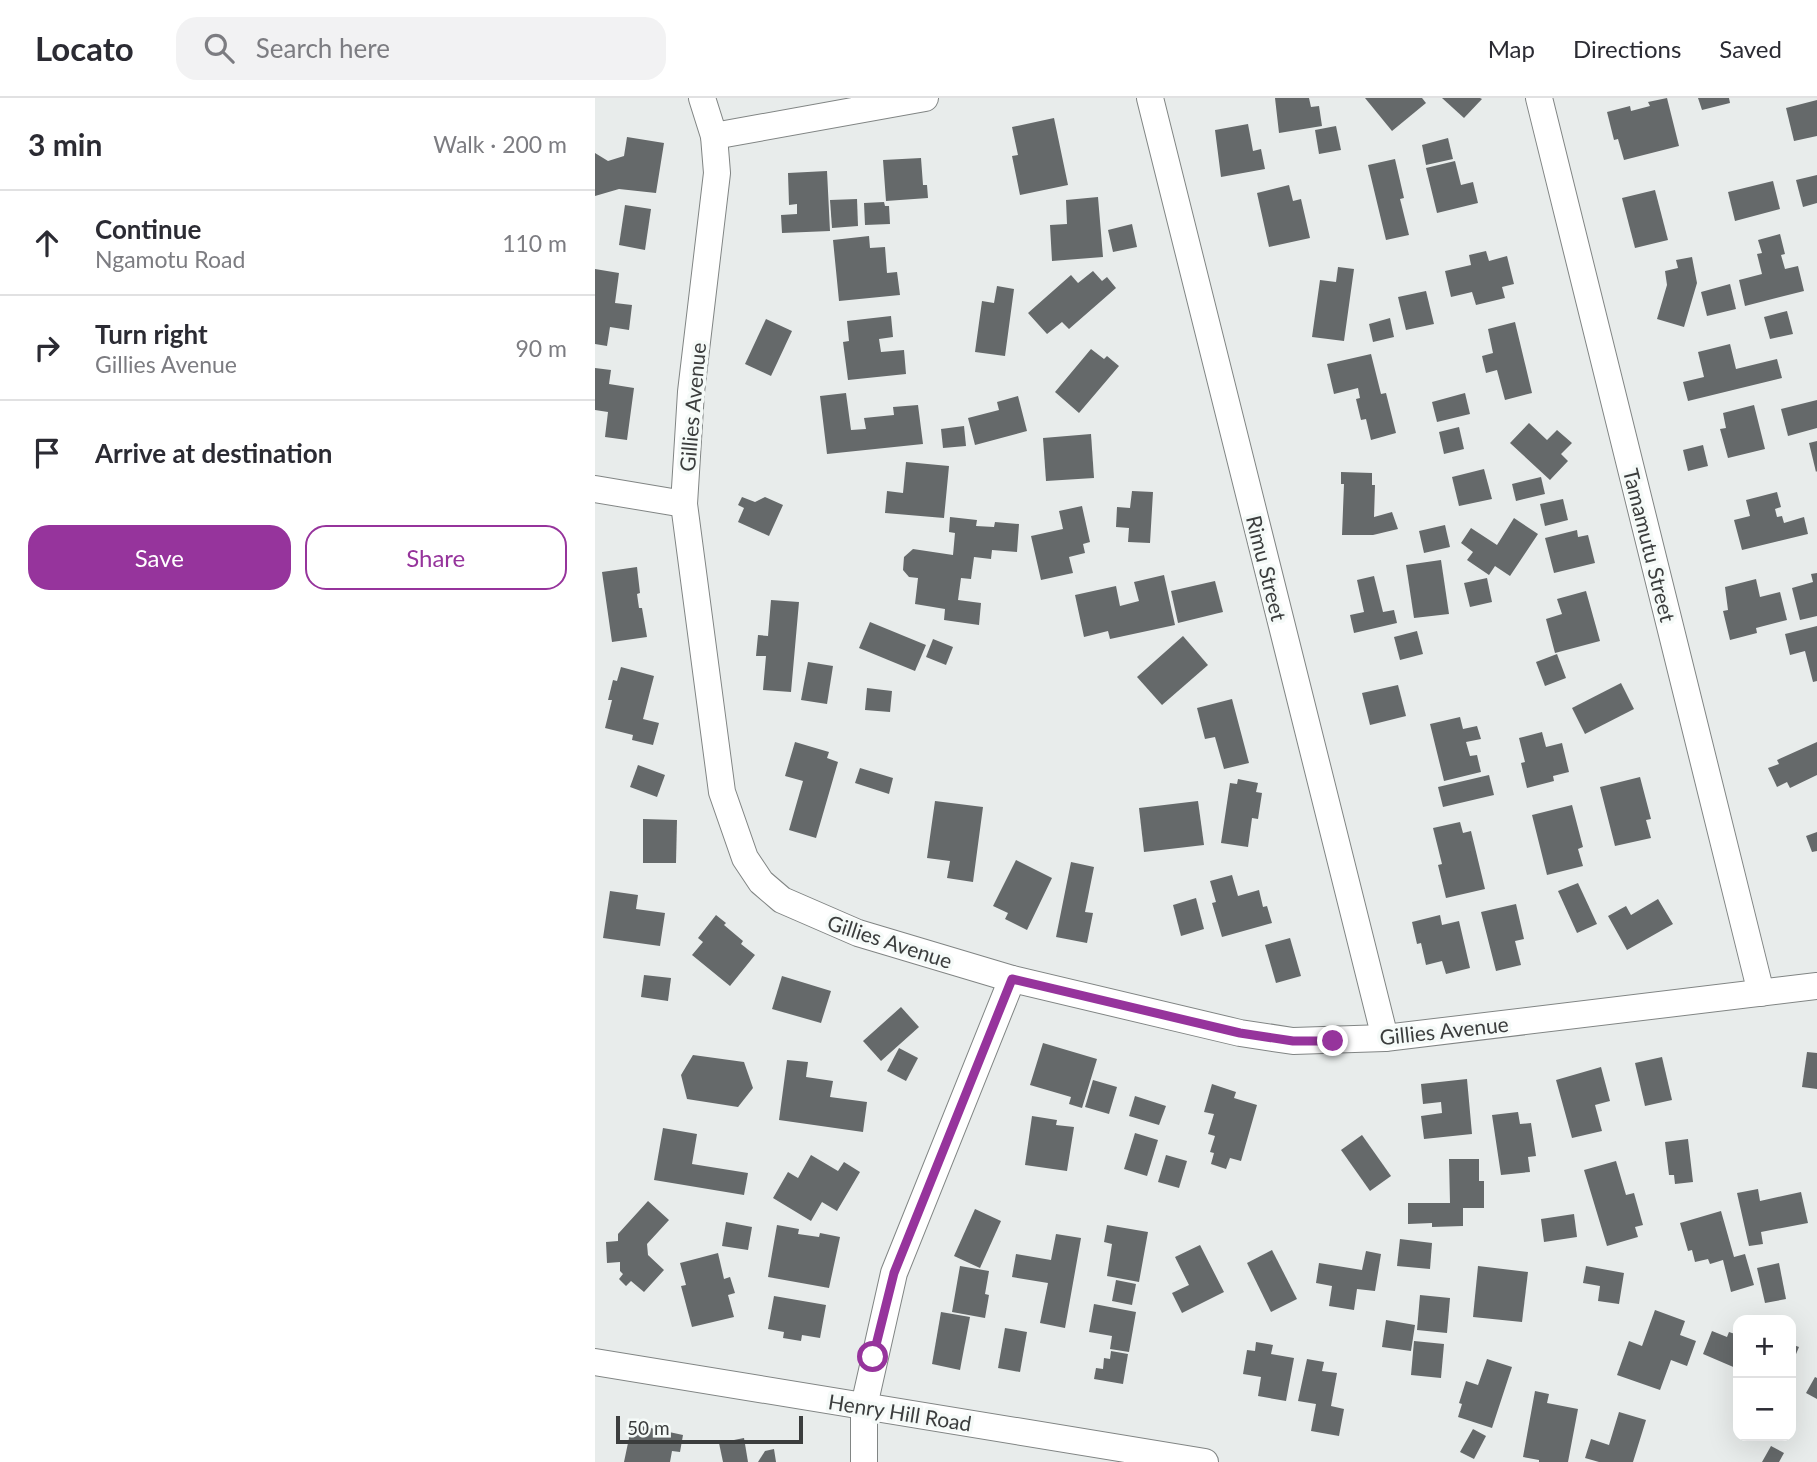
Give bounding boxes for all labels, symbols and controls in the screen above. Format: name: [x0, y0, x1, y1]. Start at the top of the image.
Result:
search box: [176, 17, 666, 80]
text: Locato: [35, 28, 134, 68]
icon: search: [200, 29, 238, 67]
text: Search here: [256, 32, 390, 64]
text: Map: [1488, 34, 1535, 63]
text: Directions: [1573, 34, 1681, 63]
text: Saved: [1719, 34, 1782, 63]
text: 3 min: [28, 126, 102, 162]
text: Walk · 200 m: [433, 130, 567, 158]
text: Continue: [95, 213, 201, 245]
icon: ahead: [28, 224, 66, 262]
text: 110 m: [502, 229, 567, 257]
text: Ngamotu Road: [95, 245, 245, 273]
text: Turn right: [95, 318, 208, 350]
icon: right: [28, 329, 66, 367]
text: 90 m: [516, 334, 567, 362]
street label: Gillies Avenue: [674, 341, 710, 473]
text: Gillies Avenue: [95, 350, 237, 378]
icon: arrive: [28, 434, 66, 472]
text: Arrive at destination: [95, 437, 332, 469]
street label: Tamamutu Street: [1619, 466, 1681, 625]
street label: Rimu Street: [1242, 513, 1292, 624]
button: Save: [28, 525, 291, 590]
button: Share: [305, 525, 567, 590]
street label: Gillies Avenue: [824, 909, 956, 973]
street label: Gillies Avenue: [1378, 1011, 1510, 1049]
route end: [1317, 1025, 1348, 1056]
map controls: [1733, 1315, 1796, 1441]
button: +: [1733, 1315, 1796, 1378]
route start: [857, 1341, 888, 1372]
button: −: [1733, 1378, 1796, 1441]
street label: Henry Hill Road: [827, 1388, 973, 1436]
scale bar: [616, 1413, 803, 1445]
text: 50 m: [627, 1416, 670, 1439]

